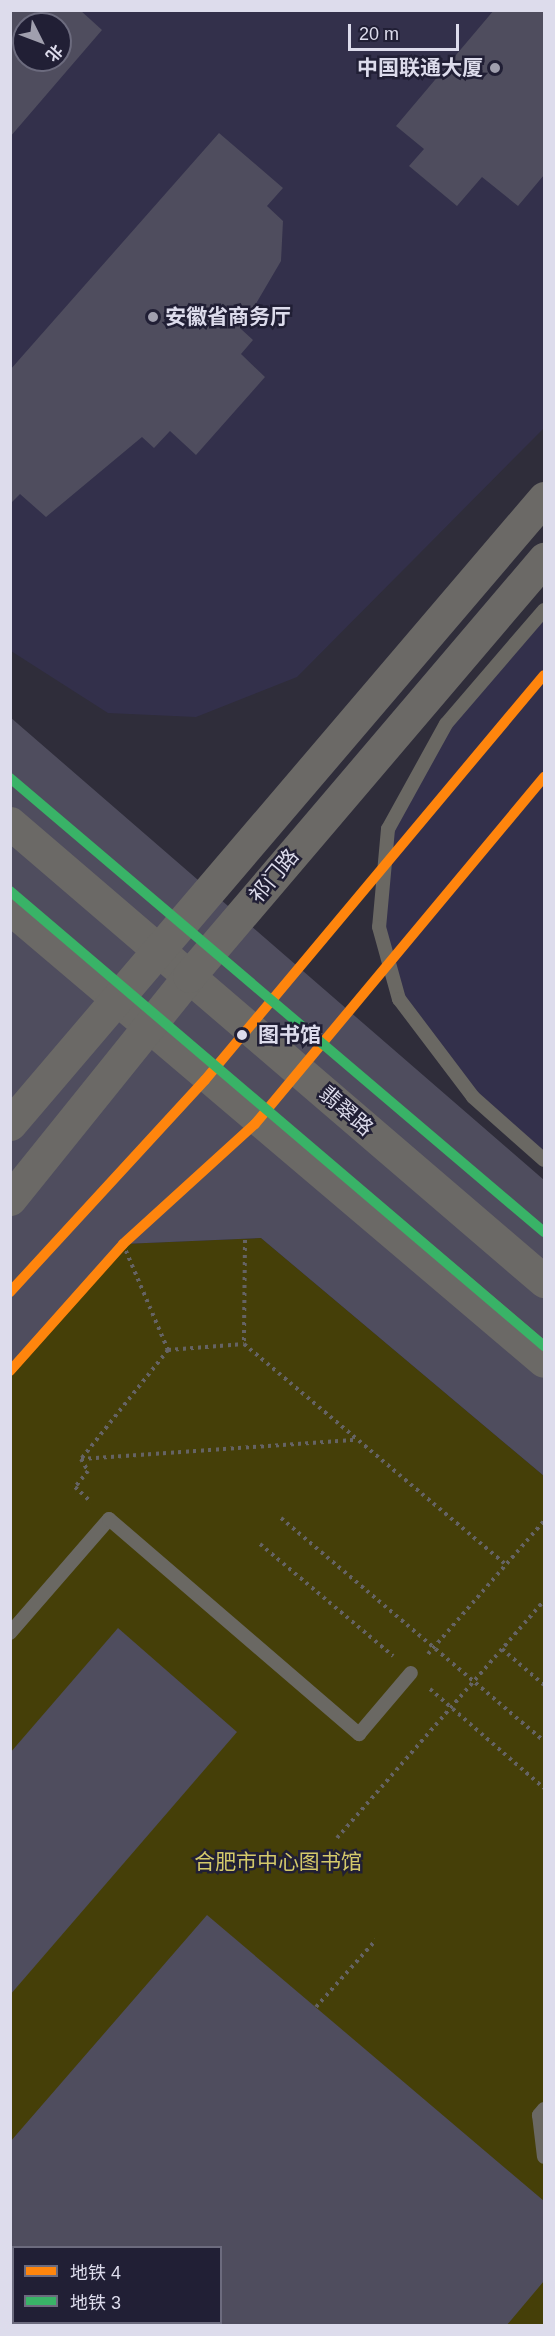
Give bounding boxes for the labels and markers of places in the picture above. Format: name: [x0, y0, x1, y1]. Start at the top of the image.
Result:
place label: 中国联通大厦: [357, 55, 483, 81]
marker: 中国联通大厦: [488, 61, 502, 75]
place label: 安徽省商务厅: [165, 304, 291, 330]
marker: 安徽省商务厅: [146, 310, 160, 324]
place label: 图书馆: [258, 1022, 321, 1048]
marker: 图书馆: [231, 1024, 253, 1046]

